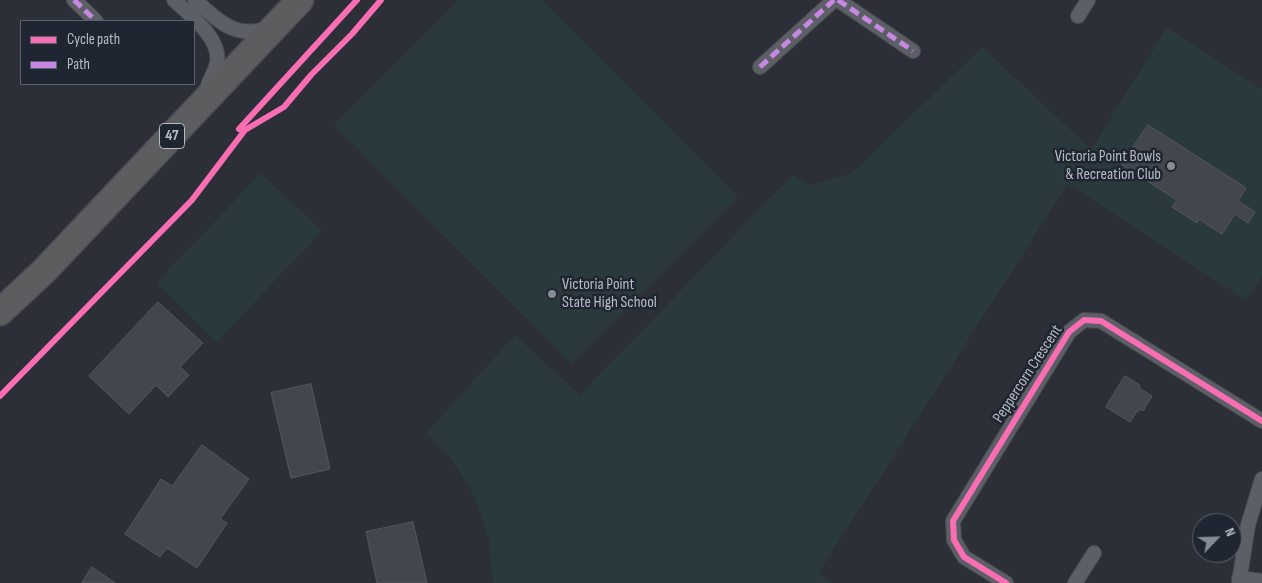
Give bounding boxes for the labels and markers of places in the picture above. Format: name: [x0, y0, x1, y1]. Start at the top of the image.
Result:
place label: Victoria Point Bowls & Recreation Club: [1055, 147, 1161, 185]
marker: Victoria Point Bowls & Recreation Club: [1165, 160, 1177, 172]
place label: Victoria Point State High School: [562, 275, 657, 313]
marker: Victoria Point State High School: [546, 288, 558, 300]

